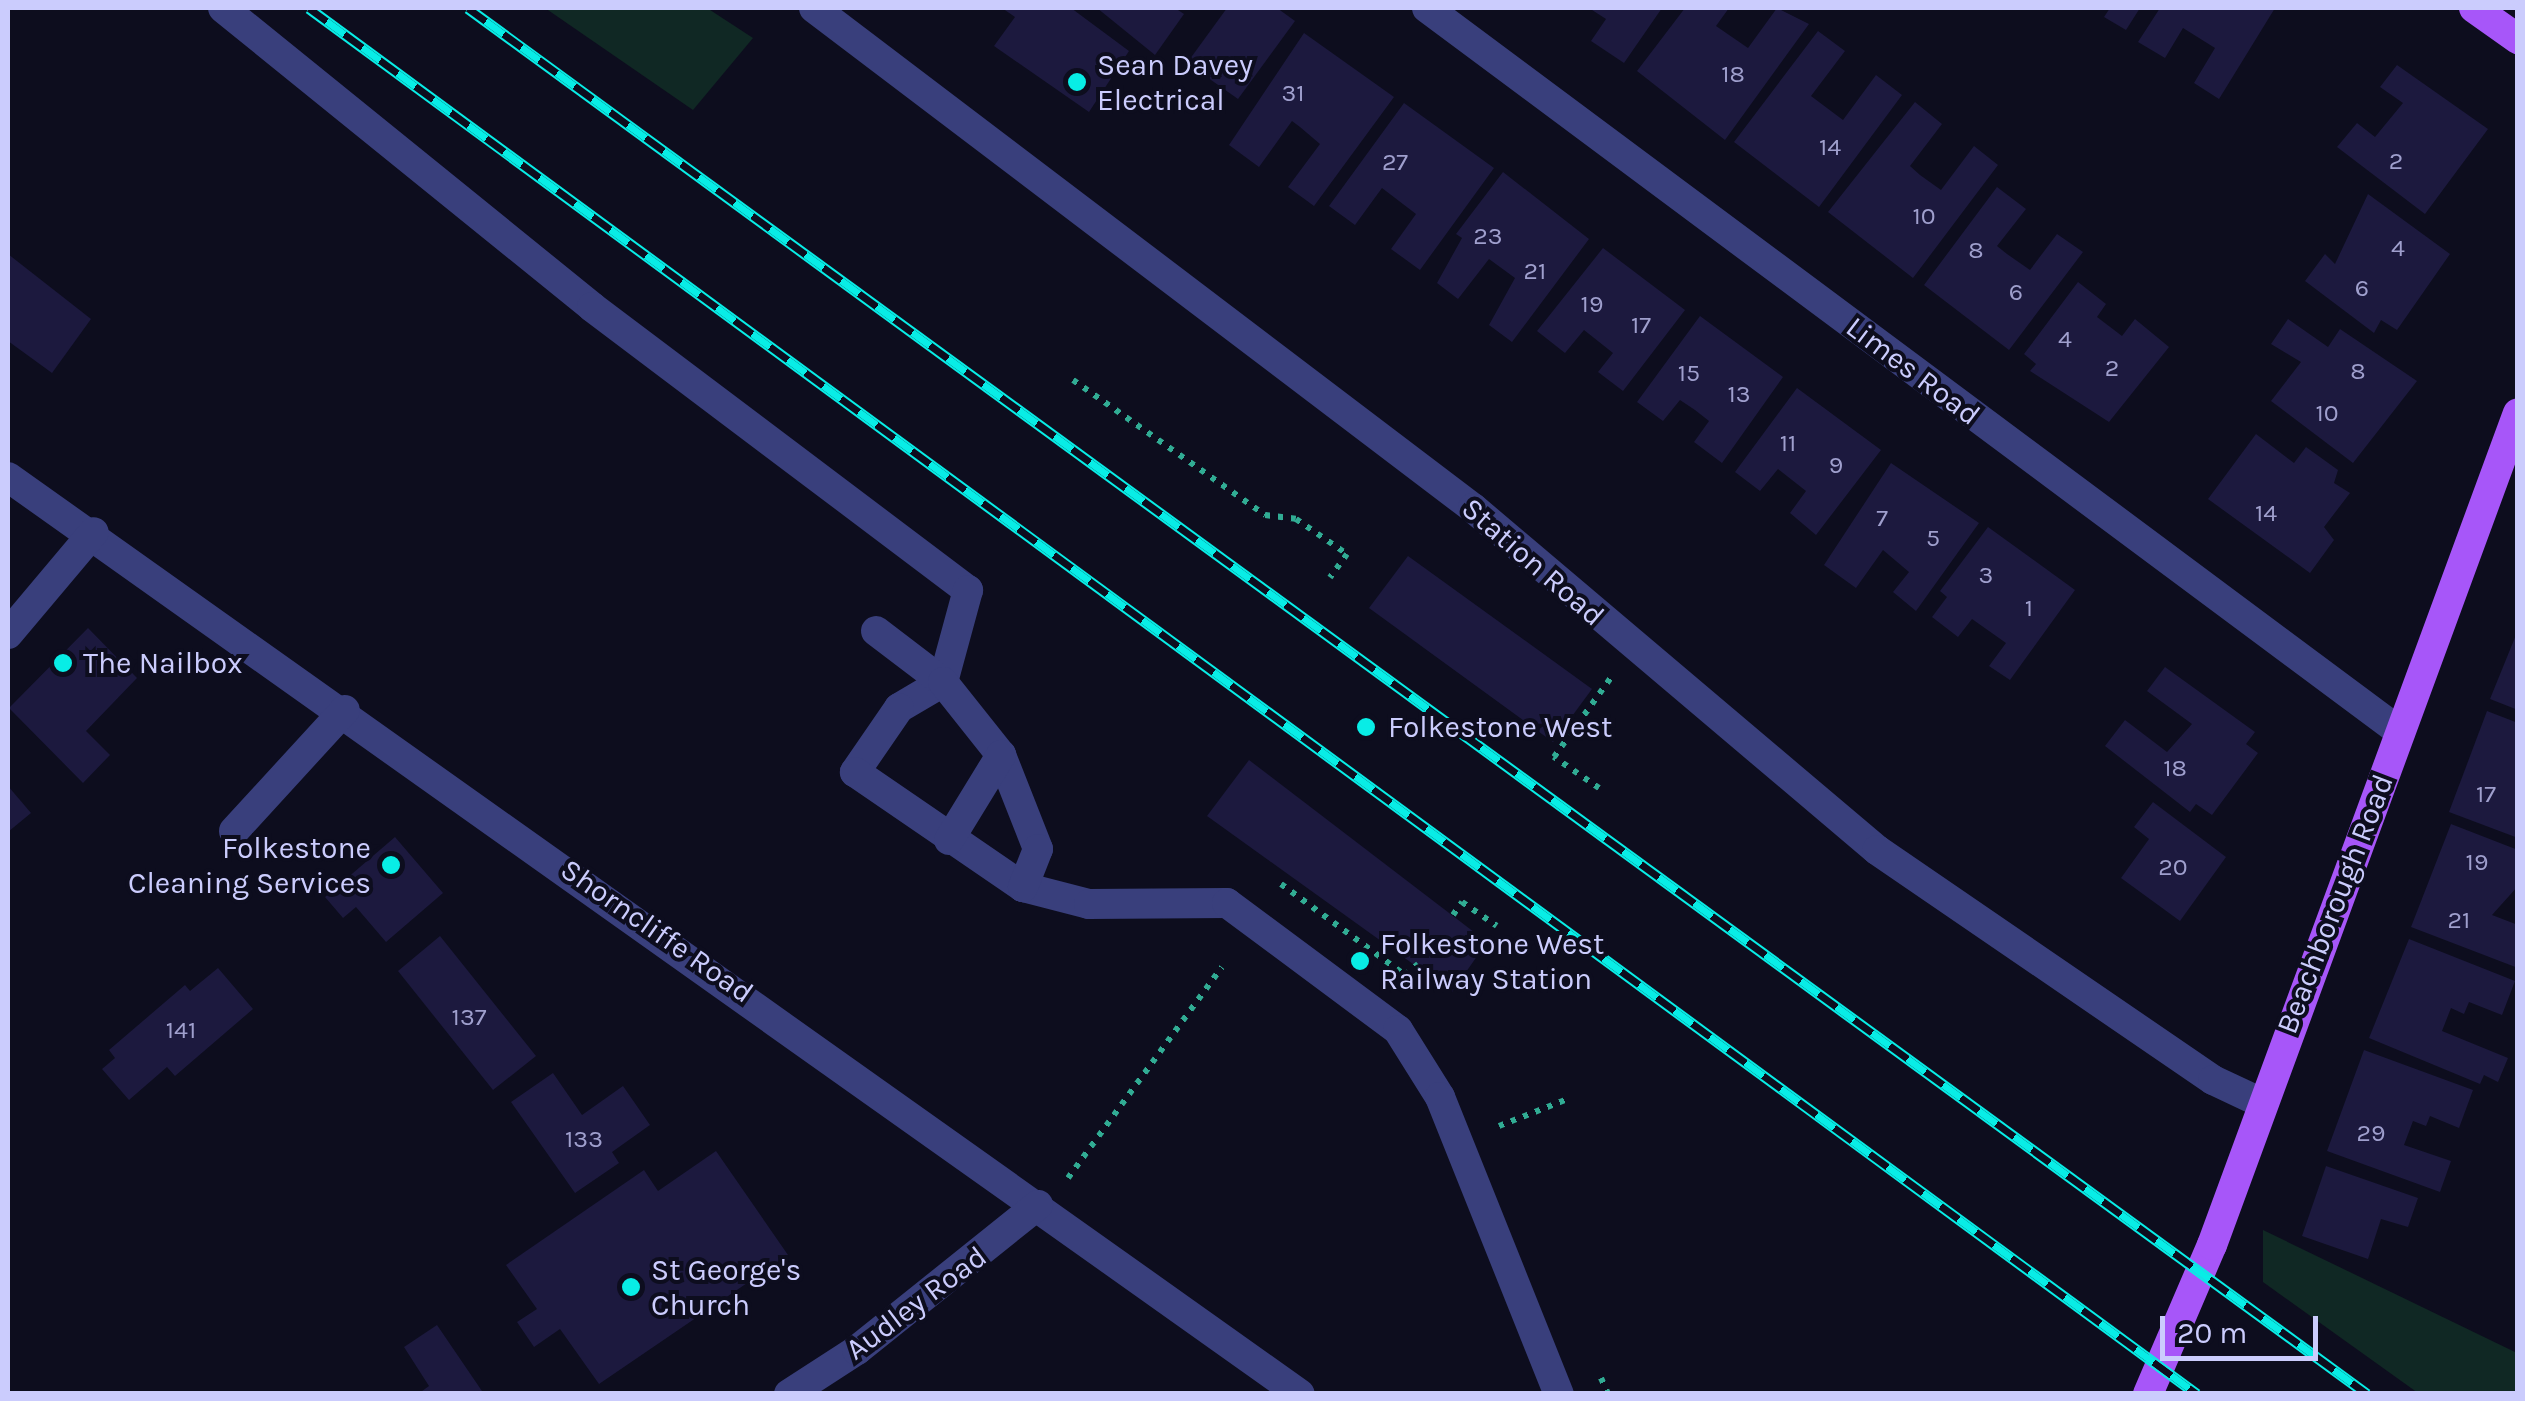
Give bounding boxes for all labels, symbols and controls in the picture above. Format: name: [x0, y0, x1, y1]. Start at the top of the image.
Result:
place label: Sean Davey Electrical: [1097, 47, 1253, 118]
house number: 18: [1721, 59, 1745, 89]
marker: Sean Davey Electrical: [1066, 71, 1088, 93]
house number: 31: [1281, 78, 1305, 108]
house number: 14: [1819, 132, 1841, 162]
house number: 2: [2389, 146, 2403, 176]
house number: 27: [1382, 147, 1408, 177]
house number: 10: [1912, 201, 1936, 231]
house number: 23: [1473, 221, 1503, 251]
house number: 4: [2391, 233, 2405, 263]
house number: 8: [1968, 235, 1984, 265]
house number: 21: [1524, 256, 1546, 286]
house number: 6: [2355, 273, 2369, 303]
house number: 6: [2009, 277, 2023, 307]
house number: 19: [1581, 289, 1603, 319]
street label: Limes Road: [1839, 309, 1987, 433]
house number: 17: [1631, 310, 1651, 340]
house number: 4: [2058, 324, 2072, 354]
house number: 2: [2105, 353, 2119, 383]
house number: 8: [2350, 356, 2366, 386]
house number: 15: [1678, 358, 1700, 388]
house number: 13: [1727, 379, 1751, 409]
house number: 10: [2315, 398, 2339, 428]
house number: 11: [1780, 428, 1796, 458]
house number: 9: [1829, 450, 1843, 480]
street label: Station Road: [1454, 490, 1612, 634]
house number: 14: [2255, 498, 2277, 528]
house number: 7: [1876, 503, 1888, 533]
house number: 5: [1926, 523, 1940, 553]
house number: 3: [1979, 560, 1993, 590]
house number: 1: [2025, 593, 2033, 623]
place label: The Nailbox: [83, 645, 243, 681]
marker: The Nailbox: [52, 652, 74, 674]
place label: Folkestone West: [1388, 709, 1612, 745]
marker: Folkestone West: [1353, 714, 1379, 740]
house number: 18: [2163, 753, 2187, 783]
street label: Beachborough Road: [2269, 769, 2401, 1039]
house number: 17: [2476, 779, 2496, 809]
place label: Folkestone Cleaning Services: [128, 830, 371, 900]
house number: 19: [2466, 847, 2488, 877]
street label: Shorncliffe Road: [554, 851, 760, 1011]
house number: 20: [2158, 852, 2188, 882]
marker: Folkestone Cleaning Services: [380, 854, 402, 876]
house number: 21: [2448, 905, 2470, 935]
place label: Folkestone West Railway Station: [1380, 926, 1604, 996]
marker: Folkestone West Railway Station: [1349, 950, 1371, 972]
house number: 137: [452, 1002, 486, 1032]
house number: 141: [166, 1015, 196, 1045]
house number: 29: [2357, 1118, 2385, 1148]
house number: 133: [565, 1124, 603, 1154]
street label: Audley Road: [838, 1238, 994, 1368]
place label: St George's Church: [651, 1252, 801, 1322]
marker: St George's Church: [620, 1276, 642, 1298]
scale bar: [2165, 1296, 2322, 1358]
text: 20 m: [2177, 1315, 2247, 1351]

